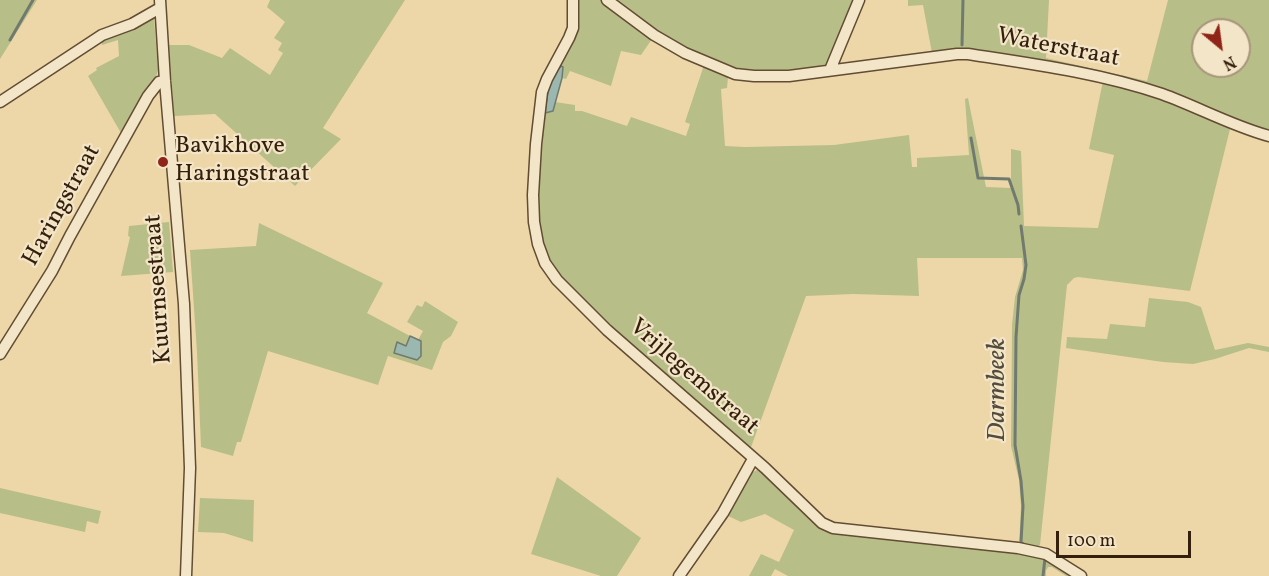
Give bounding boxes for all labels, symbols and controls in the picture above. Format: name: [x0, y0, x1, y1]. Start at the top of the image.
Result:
north arrow: [1191, 18, 1251, 78]
street label: Waterstraat: [994, 23, 1122, 75]
text: N: [1218, 50, 1239, 74]
place label: Bavikhove Haringstraat: [175, 134, 310, 190]
street label: Haringstraat: [18, 140, 108, 272]
marker: Bavikhove Haringstraat: [156, 155, 170, 169]
street label: Kuurnsestraat: [140, 213, 180, 365]
street label: Vrijlegemstraat: [622, 314, 764, 442]
water label: Darmbeek: [983, 338, 1015, 442]
scale bar: [1059, 519, 1194, 557]
text: 100 m: [1067, 529, 1116, 554]

